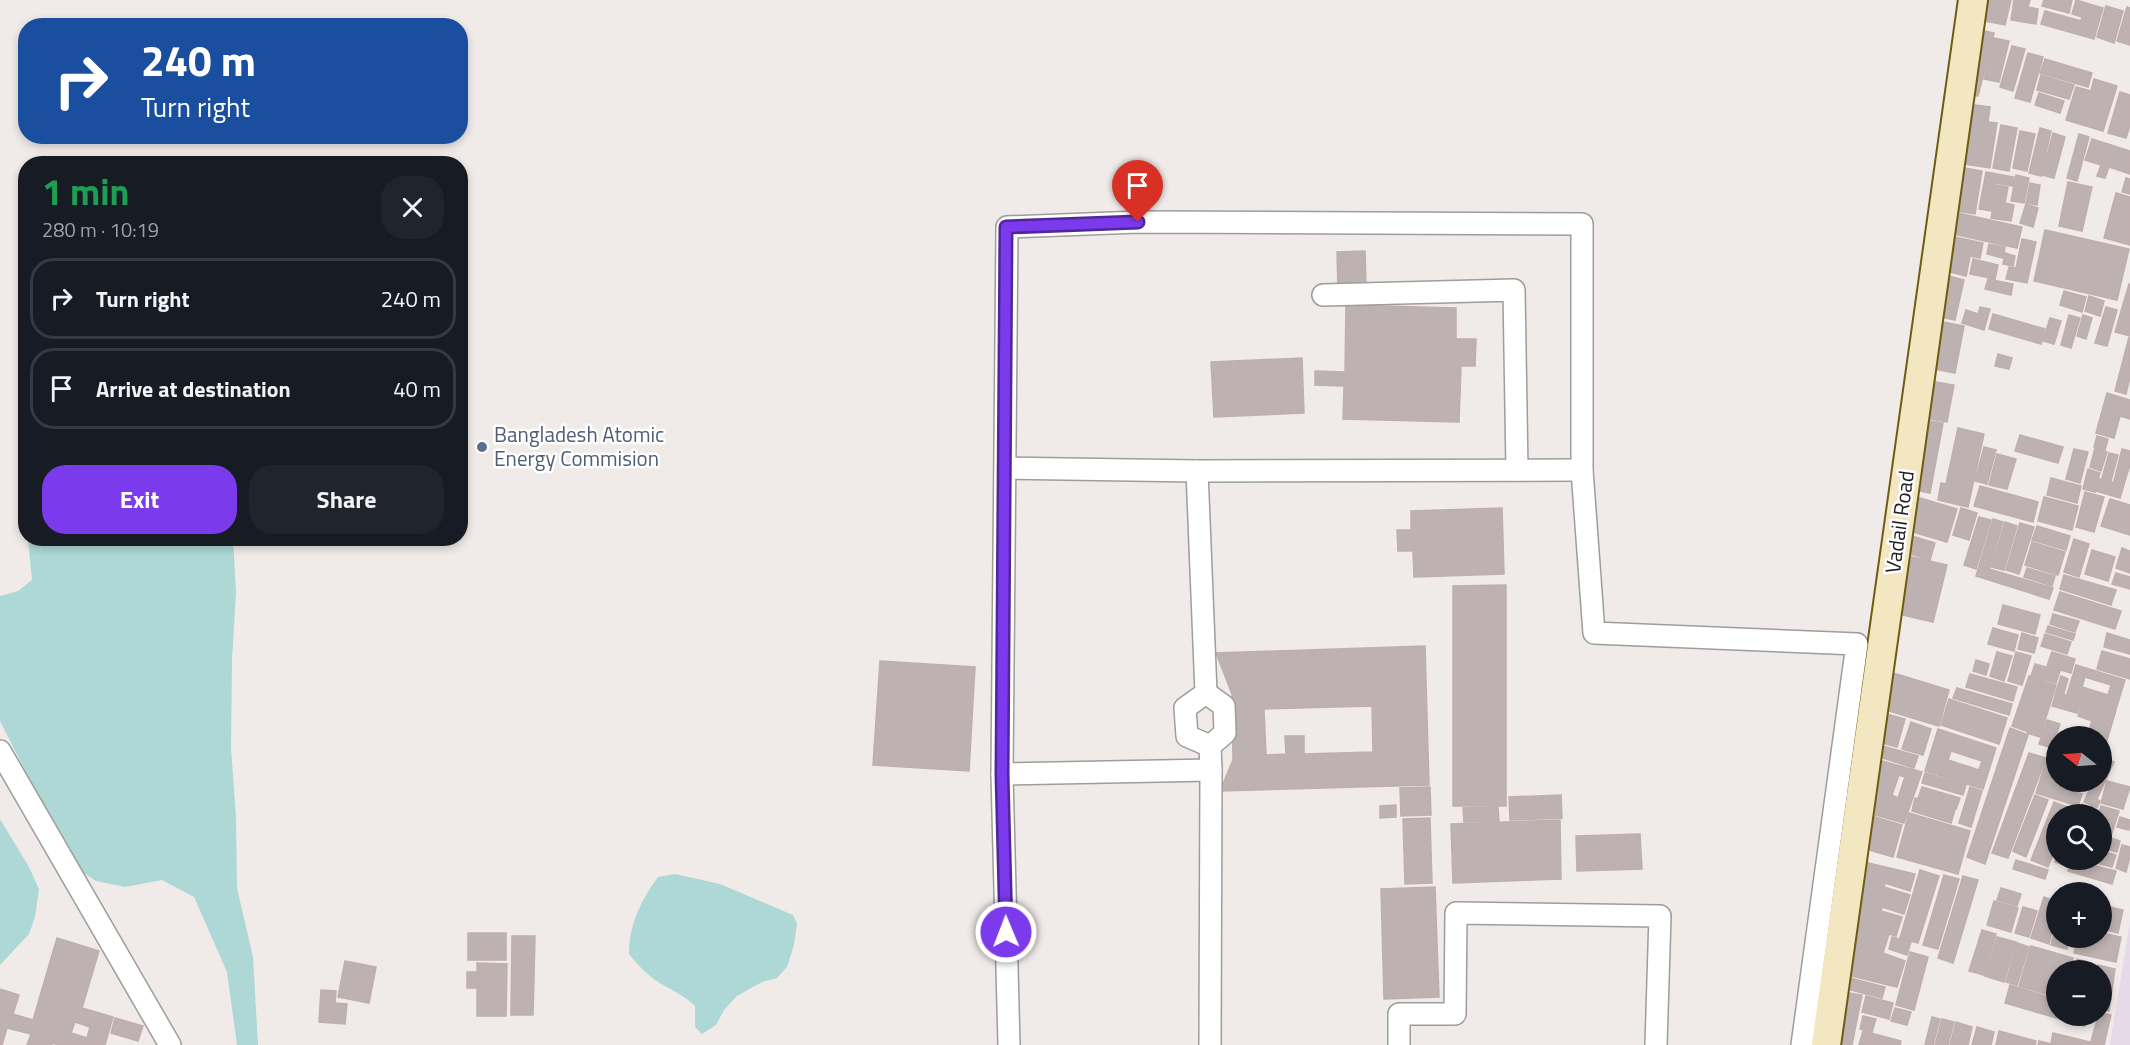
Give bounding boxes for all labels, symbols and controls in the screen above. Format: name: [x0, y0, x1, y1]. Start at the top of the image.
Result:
text: 240 m: [141, 28, 256, 92]
icon: right: [42, 42, 120, 120]
text: Turn right: [141, 86, 250, 127]
pin: [1112, 160, 1163, 222]
text: 1 min: [42, 164, 129, 219]
icon: arrive: [1121, 169, 1154, 202]
button: close: [381, 176, 444, 239]
text: 280 m · 10:19: [42, 214, 159, 245]
icon: right: [45, 282, 78, 315]
text: Turn right: [96, 282, 190, 316]
text: 240 m: [381, 282, 441, 316]
icon: arrive: [45, 372, 78, 405]
text: Arrive at destination: [96, 372, 291, 406]
text: 40 m: [393, 372, 441, 406]
place label: Bangladesh Atomic Energy Commision: [494, 418, 664, 474]
marker: Bangladesh Atomic Energy Commision: [475, 440, 489, 454]
button: Exit: [42, 465, 237, 534]
button: Share: [249, 465, 444, 534]
street label: Vadail Road: [1876, 468, 1922, 575]
north arrow: [2046, 726, 2112, 792]
map controls: [2046, 726, 2112, 1026]
button: search: [2046, 804, 2112, 870]
button: +: [2046, 882, 2112, 948]
position arrow: [974, 900, 1038, 964]
button: −: [2046, 960, 2112, 1026]

